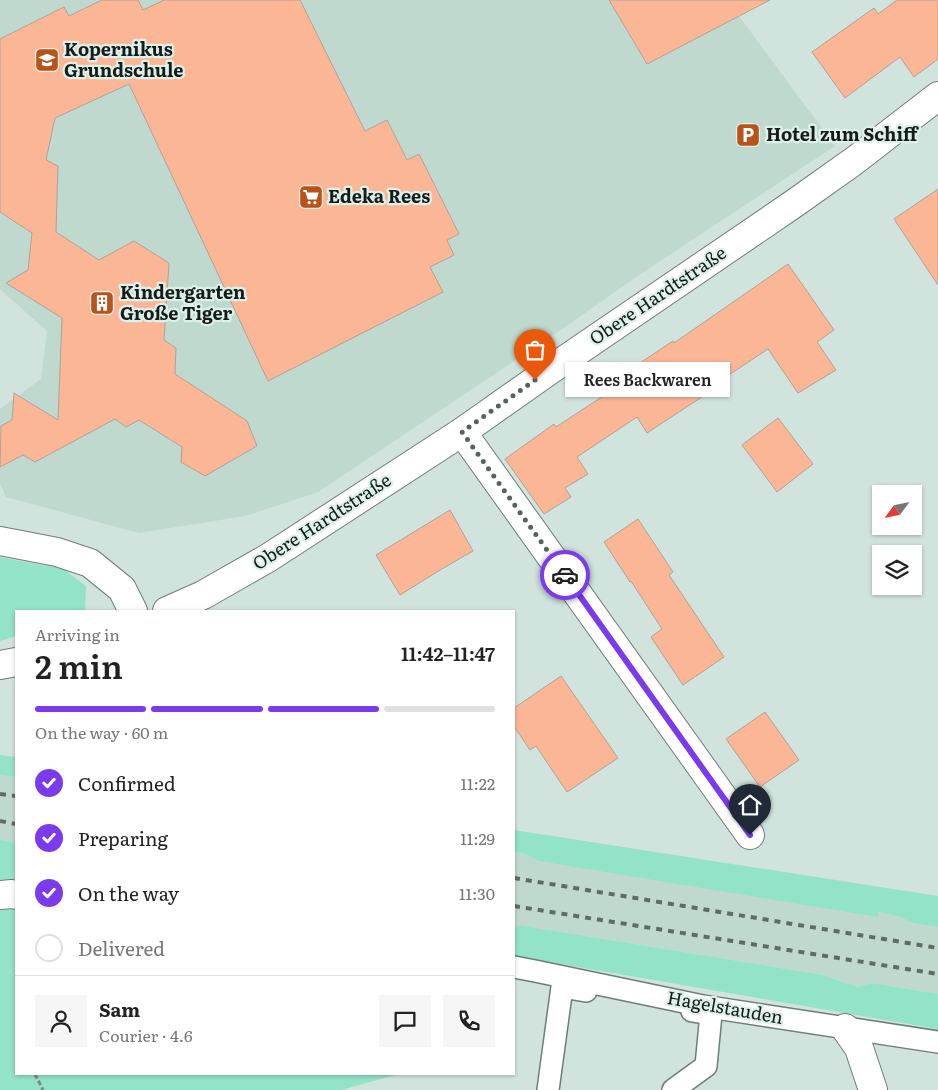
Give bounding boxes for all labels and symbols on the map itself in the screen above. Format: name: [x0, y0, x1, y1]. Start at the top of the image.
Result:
place label: Kopernikus Grundschule: [64, 35, 184, 83]
school or university icon: Kopernikus Grundschule: [34, 47, 60, 73]
place label: Hotel zum Schiff: [766, 120, 919, 147]
parking icon: Hotel zum Schiff: [735, 122, 761, 148]
place label: Edeka Rees: [328, 182, 430, 209]
supermarket icon: Edeka Rees: [298, 184, 324, 210]
street label: Obere Hardtstraße: [583, 239, 731, 351]
place label: Kindergarten Große Tiger: [120, 278, 246, 326]
building icon: Kindergarten Große Tiger: [89, 290, 115, 316]
pin: [514, 329, 556, 380]
callout: Rees Backwaren: [565, 362, 730, 398]
street label: Obere Hardtstraße: [247, 466, 396, 576]
north arrow: [872, 485, 922, 535]
courier: [540, 550, 590, 600]
pin: [729, 784, 771, 835]
street label: Hagelstauden: [665, 983, 785, 1030]

